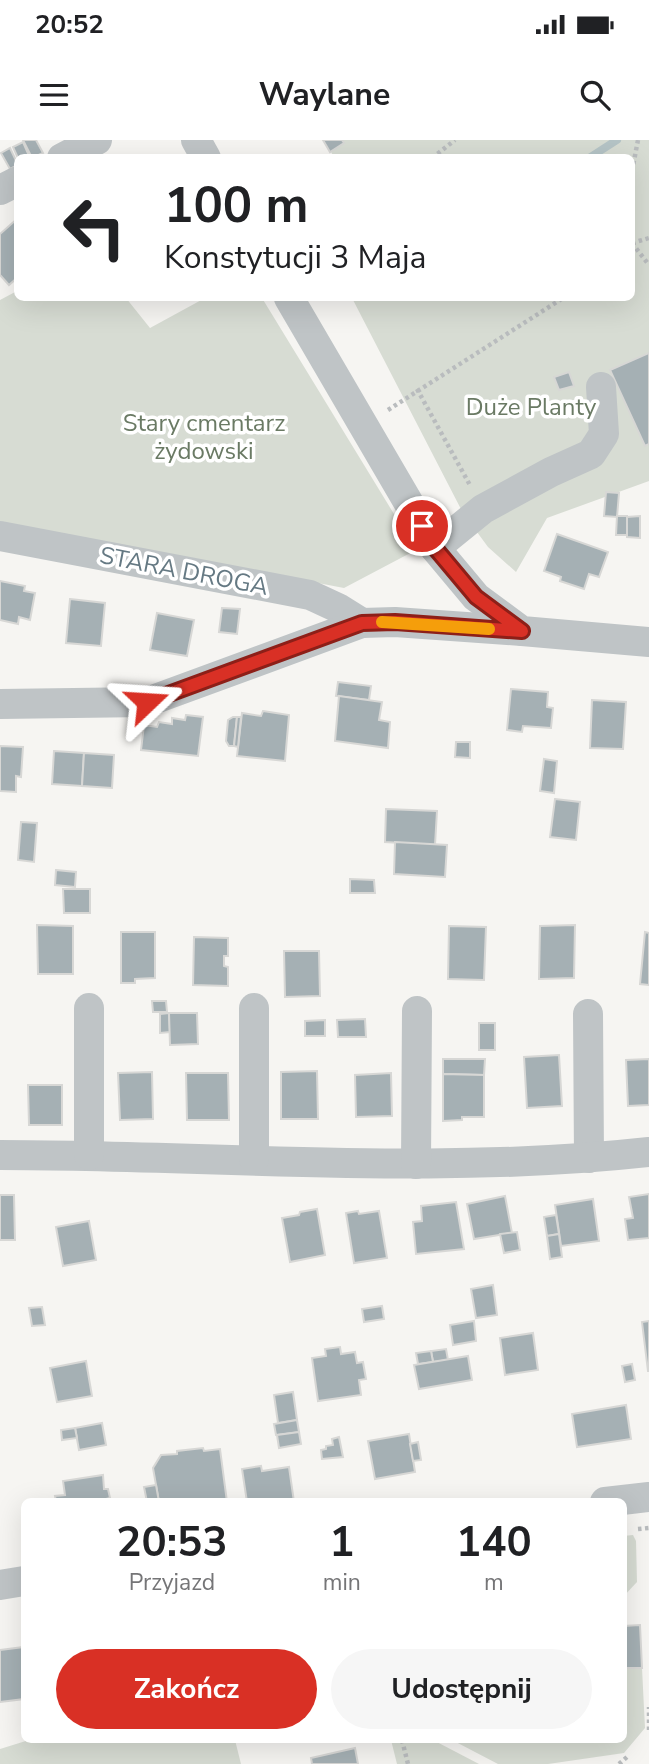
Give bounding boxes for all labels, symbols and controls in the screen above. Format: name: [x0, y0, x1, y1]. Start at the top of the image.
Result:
text: 20:52: [35, 7, 104, 42]
text: Waylane: [259, 73, 390, 116]
icon: menu: [35, 76, 73, 114]
icon: search: [576, 76, 614, 114]
text: 100 m: [164, 172, 308, 239]
icon: left: [49, 182, 140, 273]
text: Konstytucji 3 Maja: [164, 236, 426, 279]
park label: Duże Planty: [466, 391, 597, 423]
park label: Stary cmentarz żydowski: [123, 407, 285, 467]
pin: [392, 496, 452, 556]
icon: arrive: [403, 507, 441, 545]
street label: STARA DROGA: [97, 539, 271, 603]
position arrow: [110, 665, 184, 739]
text: 20:53: [116, 1514, 227, 1571]
text: 1: [329, 1514, 354, 1571]
text: 140: [456, 1514, 532, 1571]
text: Przyjazd: [129, 1567, 215, 1598]
text: min: [323, 1567, 361, 1598]
text: m: [484, 1567, 504, 1598]
button: Zakończ: [56, 1649, 317, 1729]
button: Udostępnij: [331, 1649, 592, 1729]

